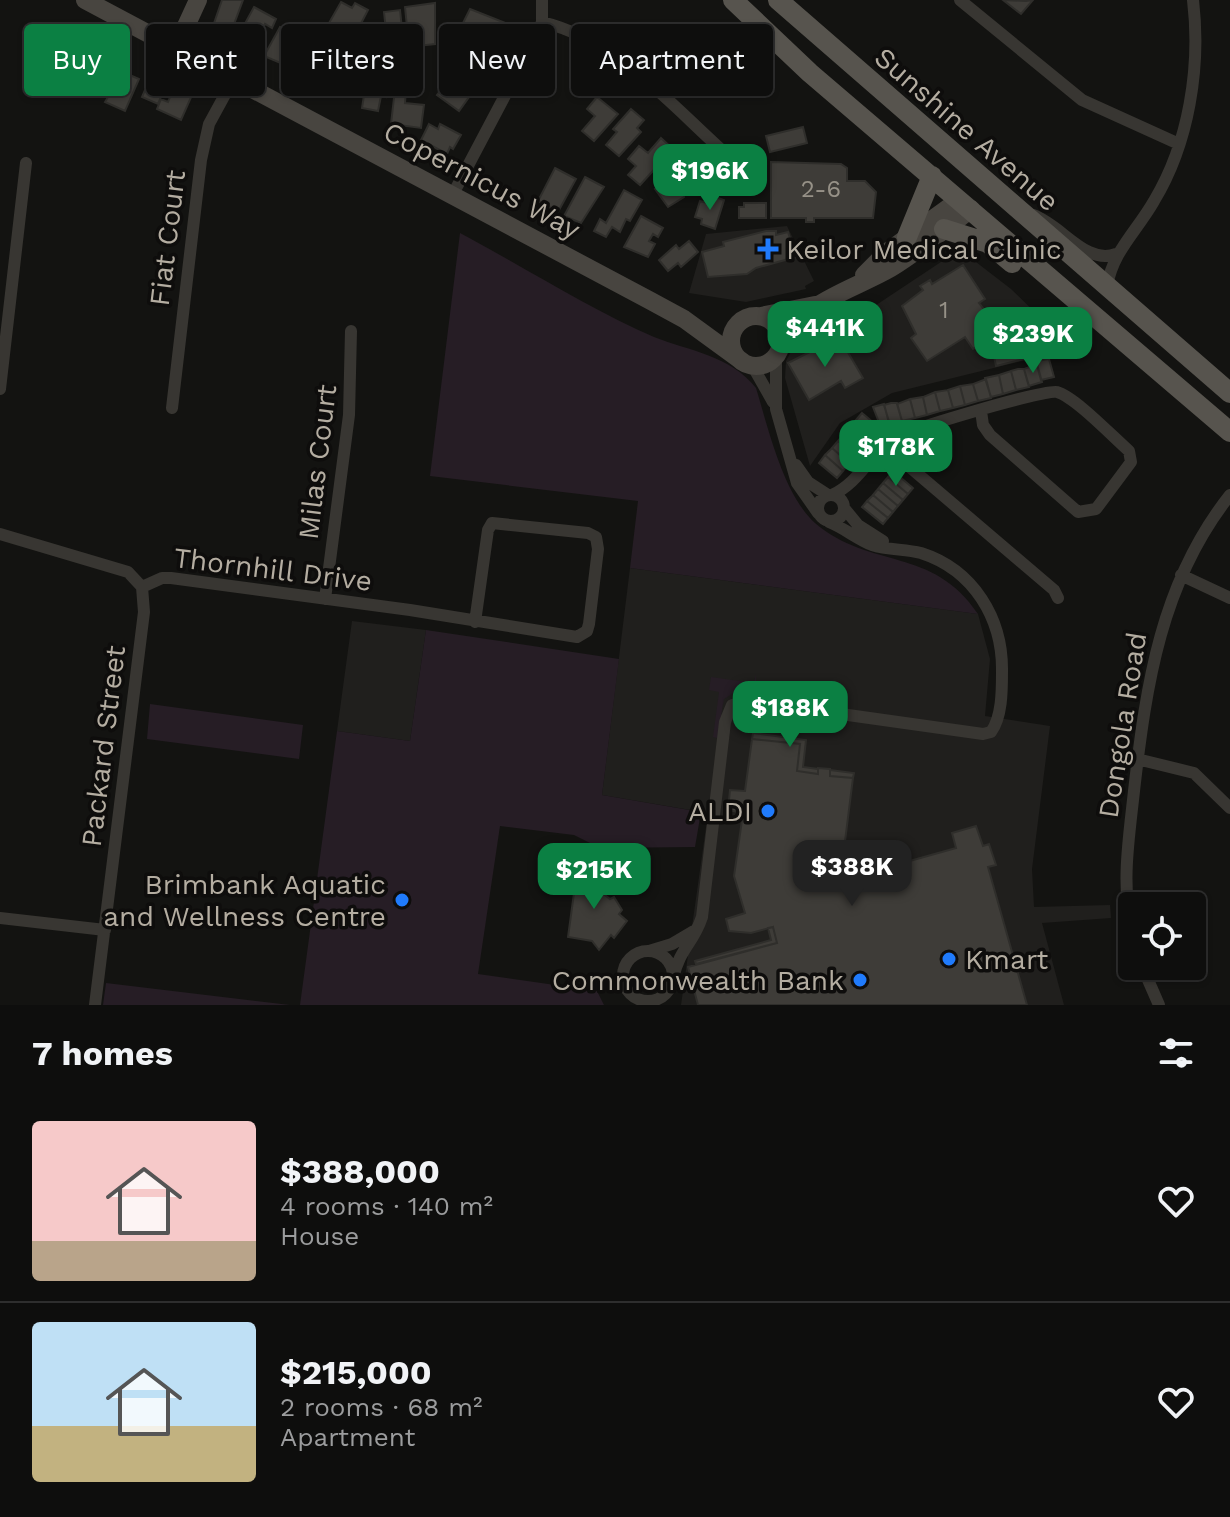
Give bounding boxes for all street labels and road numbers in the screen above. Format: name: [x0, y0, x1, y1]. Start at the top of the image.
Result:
street label: Sunshine Avenue: [868, 41, 1065, 218]
street label: Copernicus Way: [378, 115, 586, 246]
street label: Fiat Court: [143, 168, 192, 308]
street label: Milas Court: [292, 383, 343, 541]
street label: Thornhill Drive: [172, 541, 374, 598]
street label: Dongola Road: [1092, 630, 1153, 820]
street label: Packard Street: [75, 643, 132, 849]

